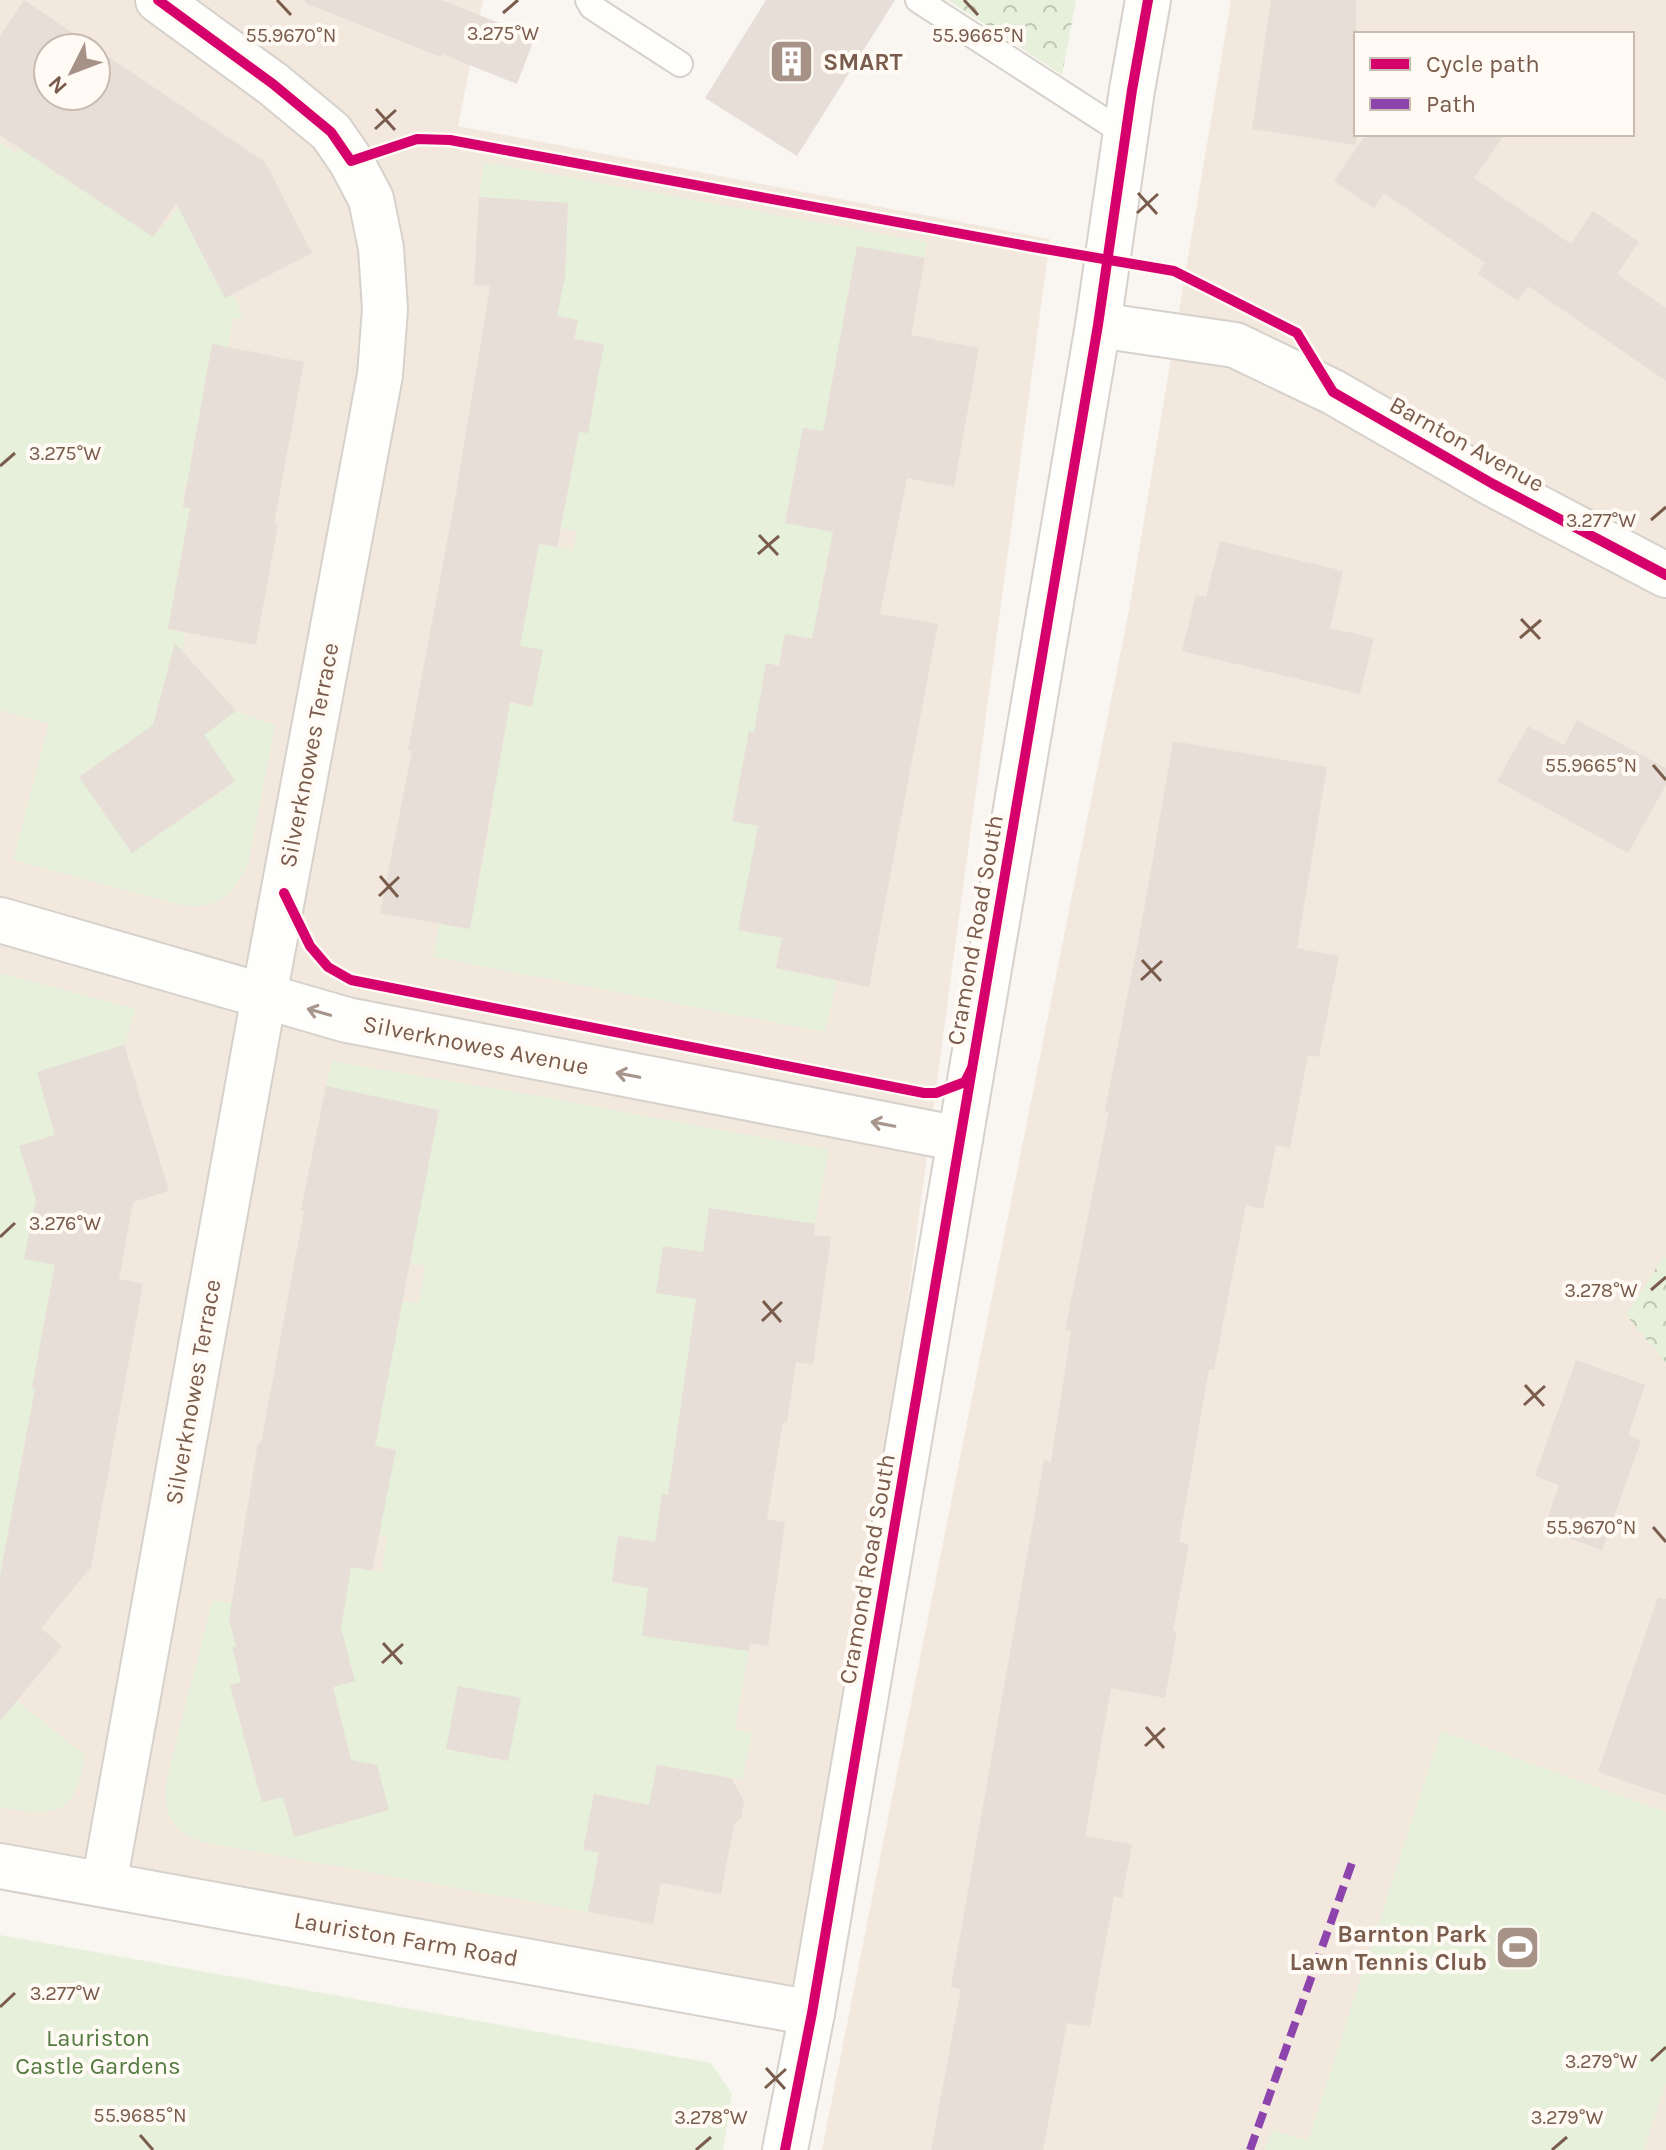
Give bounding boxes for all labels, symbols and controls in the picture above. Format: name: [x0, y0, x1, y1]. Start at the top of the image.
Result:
text: 3.275°W: [467, 22, 539, 45]
text: 55.9670°N: [246, 24, 336, 47]
text: 55.9665°N: [932, 24, 1024, 47]
north arrow: [32, 32, 112, 112]
legend: [1354, 32, 1634, 136]
building icon: SMART: [768, 38, 816, 86]
place label: SMART: [823, 48, 903, 76]
text: Cycle path: [1426, 50, 1540, 78]
text: N: [43, 70, 73, 99]
text: Path: [1426, 90, 1476, 118]
street label: Barnton Avenue: [1385, 390, 1549, 498]
text: 3.275°W: [29, 442, 101, 465]
text: 3.277°W: [1566, 509, 1636, 532]
street label: Silverknowes Terrace: [273, 640, 345, 870]
text: 55.9665°N: [1545, 754, 1637, 777]
street label: Cramond Road South: [941, 813, 1009, 1047]
one-way arrow: [306, 1004, 332, 1019]
street label: Silverknowes Avenue: [361, 1009, 591, 1081]
one-way arrow: [616, 1066, 642, 1081]
one-way arrow: [871, 1116, 897, 1131]
text: 3.276°W: [29, 1212, 101, 1235]
street label: Silverknowes Terrace: [159, 1277, 227, 1507]
text: 3.278°W: [1564, 1279, 1638, 1302]
street label: Cramond Road South: [833, 1452, 901, 1686]
text: 55.9670°N: [1546, 1516, 1636, 1539]
street label: Lauriston Farm Road: [292, 1906, 520, 1972]
place label: Barnton Park Lawn Tennis Club: [1290, 1920, 1487, 1976]
sports icon: Barnton Park Lawn Tennis Club: [1494, 1924, 1542, 1972]
text: 3.277°W: [30, 1982, 100, 2005]
park label: Lauriston Castle Gardens: [15, 2024, 181, 2080]
text: 3.279°W: [1565, 2050, 1637, 2073]
text: 55.9685°N: [93, 2104, 187, 2127]
text: 3.278°W: [674, 2106, 748, 2129]
text: 3.279°W: [1531, 2106, 1603, 2129]

